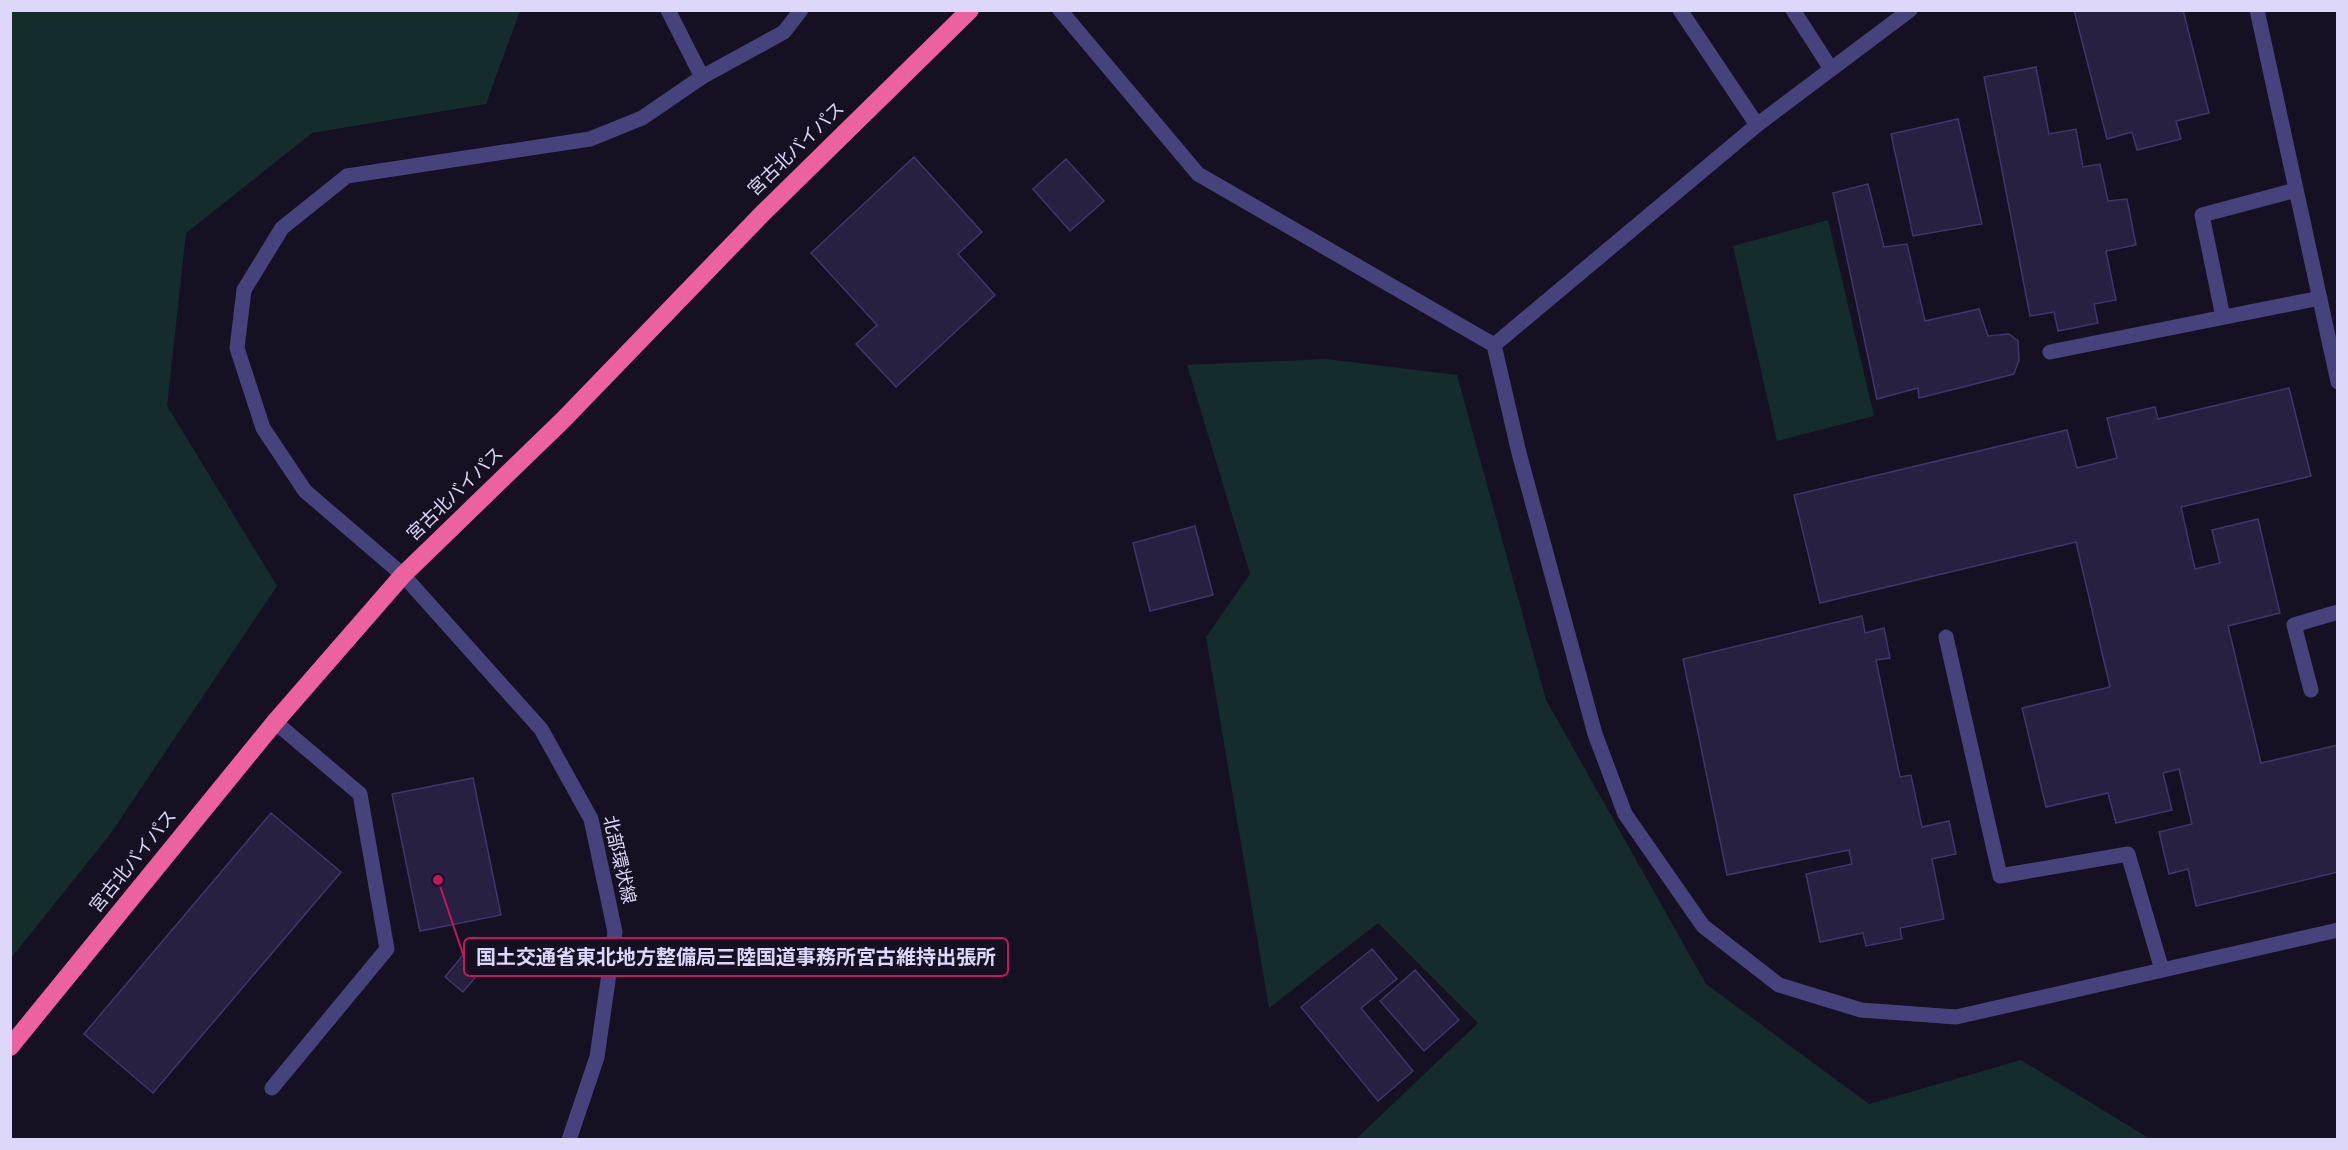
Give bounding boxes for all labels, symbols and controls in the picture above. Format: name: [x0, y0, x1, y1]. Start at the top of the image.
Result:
street label: 宮古北バイパス: [744, 98, 850, 202]
street label: 宮古北バイパス: [403, 443, 509, 547]
street label: 宮古北バイパス: [86, 806, 182, 918]
street label: 北部環状線: [597, 814, 639, 906]
callout: 国土交通省東北地方整備局三陸国道事務所宮古維持出張所: [464, 938, 1008, 976]
text: 国土交通省東北地方整備局三陸国道事務所宮古維持出張所: [476, 946, 996, 972]

